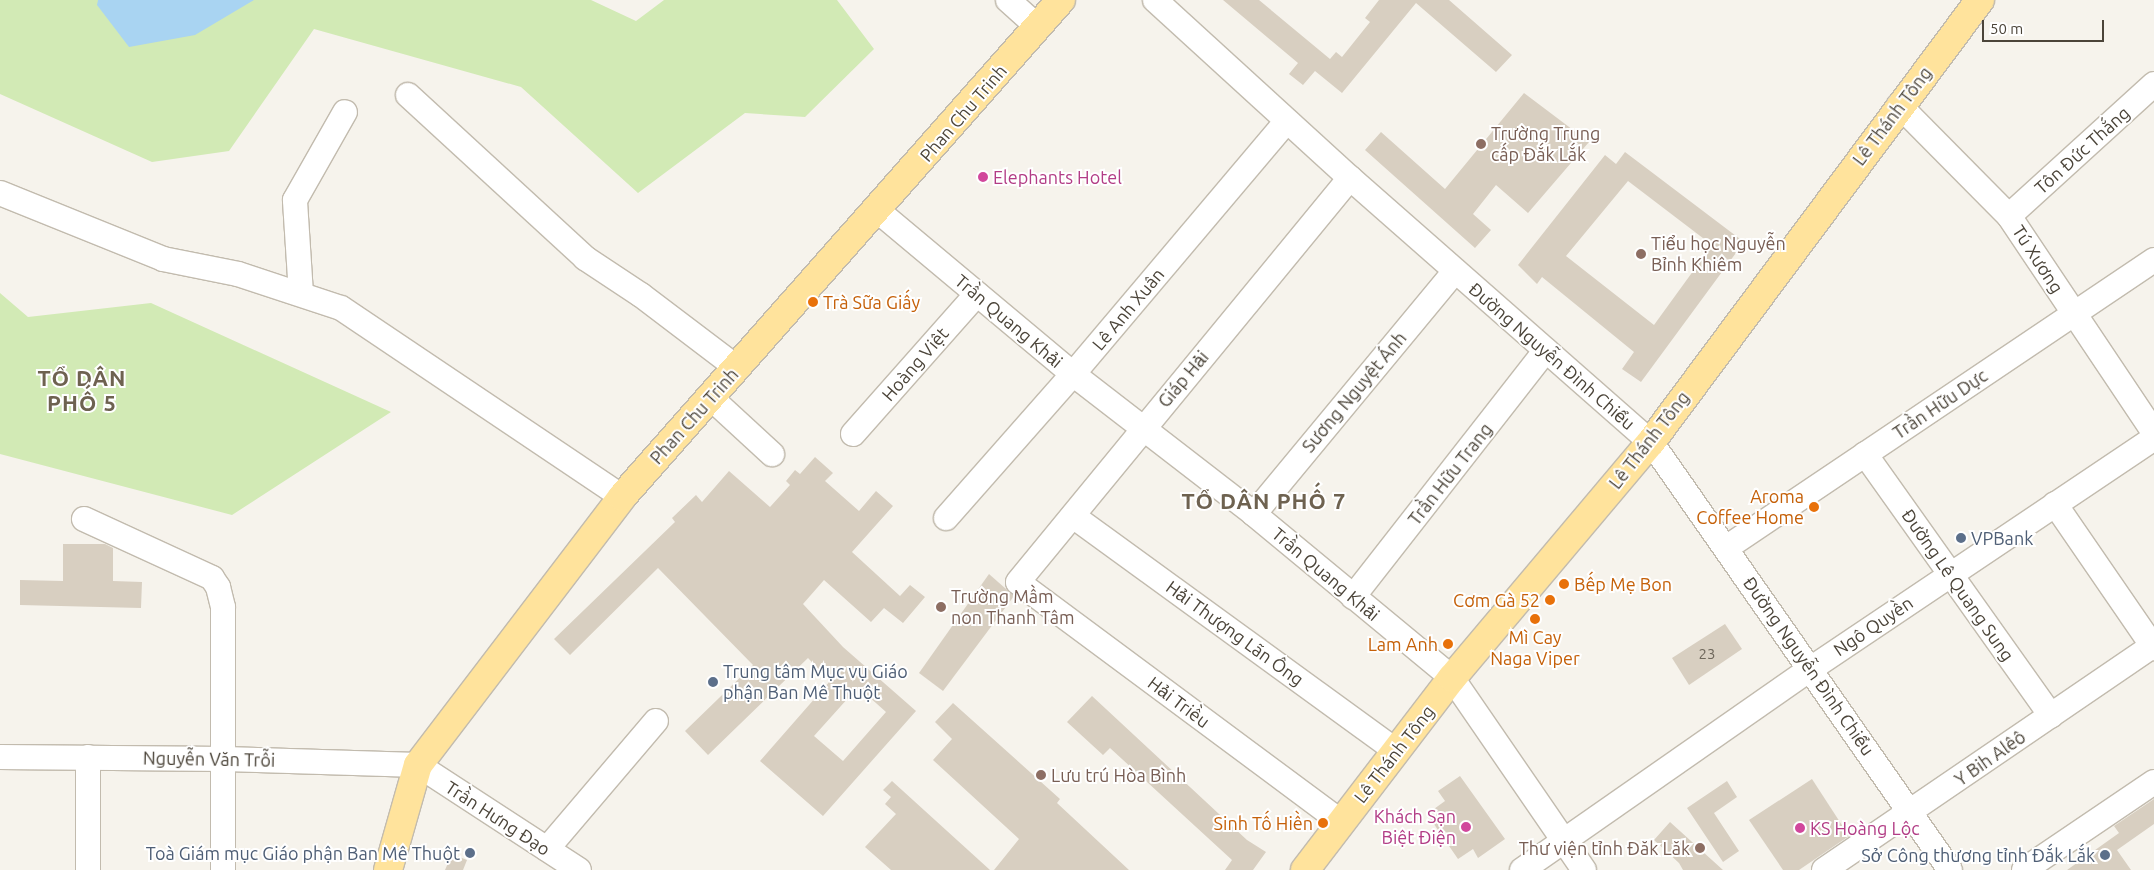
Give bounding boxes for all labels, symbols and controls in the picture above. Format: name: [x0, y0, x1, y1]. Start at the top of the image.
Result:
scale bar: [1984, 10, 2106, 42]
text: 50 m: [1990, 20, 2023, 37]
street label: Phan Chu Trinh: [915, 60, 1011, 166]
street label: Lê Thánh Tông: [1848, 62, 1936, 170]
street label: Tôn Đức Thắng: [2030, 102, 2134, 198]
place label: Trường Trung cấp Đắk Lắk: [1491, 123, 1600, 166]
marker: Trường Trung cấp Đắk Lắk: [1475, 138, 1487, 150]
place label: Elephants Hotel: [993, 166, 1122, 188]
marker: Elephants Hotel: [977, 171, 989, 183]
street label: Tú Xương: [2008, 221, 2068, 297]
place label: Tiểu học Nguyễn Bỉnh Khiêm: [1651, 233, 1786, 276]
marker: Tiểu học Nguyễn Bỉnh Khiêm: [1635, 248, 1647, 260]
street label: Lê Anh Xuân: [1087, 264, 1169, 354]
street label: Trần Quang Khải: [951, 270, 1067, 372]
street label: Đường Nguyễn Đình Chiểu: [1464, 278, 1640, 434]
place label: Trà Sữa Giấy: [823, 291, 920, 313]
marker: Trà Sữa Giấy: [807, 296, 819, 308]
street label: Hoàng Việt: [877, 323, 953, 405]
street label: Sương Nguyệt Ánh: [1297, 327, 1411, 457]
street label: Giáp Hải: [1153, 346, 1213, 412]
district label: TỔ DÂN PHỐ 5: [37, 364, 127, 416]
street label: Phan Chu Trinh: [645, 364, 743, 468]
street label: Trần Hữu Dực: [1889, 365, 1991, 443]
street label: Lê Thánh Tông: [1604, 387, 1694, 493]
street label: Trần Hữu Trang: [1403, 419, 1497, 529]
place label: Aroma Coffee Home: [1696, 486, 1804, 528]
district label: TỔ DÂN PHỐ 7: [1180, 488, 1348, 514]
marker: Aroma Coffee Home: [1808, 501, 1820, 513]
street label: Đường Lê Quang Sung: [1897, 505, 2019, 665]
street label: Trần Quang Khải: [1268, 523, 1384, 625]
place label: VPBank: [1971, 527, 2033, 549]
marker: VPBank: [1955, 532, 1967, 544]
street label: Đường Nguyễn Đình Chiểu: [1739, 572, 1879, 760]
place label: Bếp Mẹ Bon: [1574, 573, 1672, 595]
street label: Hải Thượng Lãn Ông: [1162, 576, 1308, 690]
marker: Bếp Mẹ Bon: [1558, 578, 1570, 590]
place label: Trường Mầm non Thanh Tâm: [951, 586, 1075, 628]
place label: Cơm Gà 52: [1453, 589, 1540, 611]
street label: Ngô Quyền: [1829, 592, 1917, 660]
marker: Cơm Gà 52: [1544, 594, 1556, 606]
marker: Trường Mầm non Thanh Tâm: [935, 601, 947, 613]
marker: Mì Cay Naga Viper: [1529, 613, 1541, 625]
place label: Mì Cay Naga Viper: [1490, 627, 1580, 670]
place label: Lam Anh: [1368, 633, 1438, 655]
marker: Lam Anh: [1442, 638, 1454, 650]
house number: 23: [1699, 645, 1715, 663]
place label: Trung tâm Mục vụ Giáo phận Ban Mê Thuột: [723, 661, 908, 704]
street label: Hải Triều: [1144, 672, 1214, 732]
marker: Trung tâm Mục vụ Giáo phận Ban Mê Thuột: [707, 676, 719, 688]
street label: Lê Thánh Tông: [1349, 701, 1439, 807]
street label: Y Bih Alêô: [1950, 726, 2030, 790]
street label: Nguyễn Văn Trỗi: [143, 747, 275, 771]
place label: Lưu trú Hòa Bình: [1051, 764, 1186, 786]
marker: Lưu trú Hòa Bình: [1035, 769, 1047, 781]
street label: Trần Hưng Đạo: [442, 776, 554, 860]
place label: Khách Sạn Biệt Điện: [1374, 806, 1456, 849]
place label: Sinh Tố Hiền: [1214, 812, 1313, 834]
marker: Sinh Tố Hiền: [1317, 817, 1329, 829]
place label: KS Hoàng Lộc: [1810, 817, 1920, 839]
marker: Khách Sạn Biệt Điện: [1460, 821, 1472, 833]
marker: KS Hoàng Lộc: [1794, 822, 1806, 834]
place label: Thư viện tỉnh Đăk Lăk: [1519, 837, 1690, 859]
place label: Toà Giám mục Giáo phận Ban Mê Thuột: [146, 842, 460, 864]
marker: Thư viện tỉnh Đăk Lăk: [1694, 842, 1706, 854]
place label: Sở Công thương tỉnh Đắk Lắk: [1861, 844, 2095, 866]
marker: Toà Giám mục Giáo phận Ban Mê Thuột: [464, 847, 476, 859]
marker: Sở Công thương tỉnh Đắk Lắk: [2099, 849, 2111, 861]

